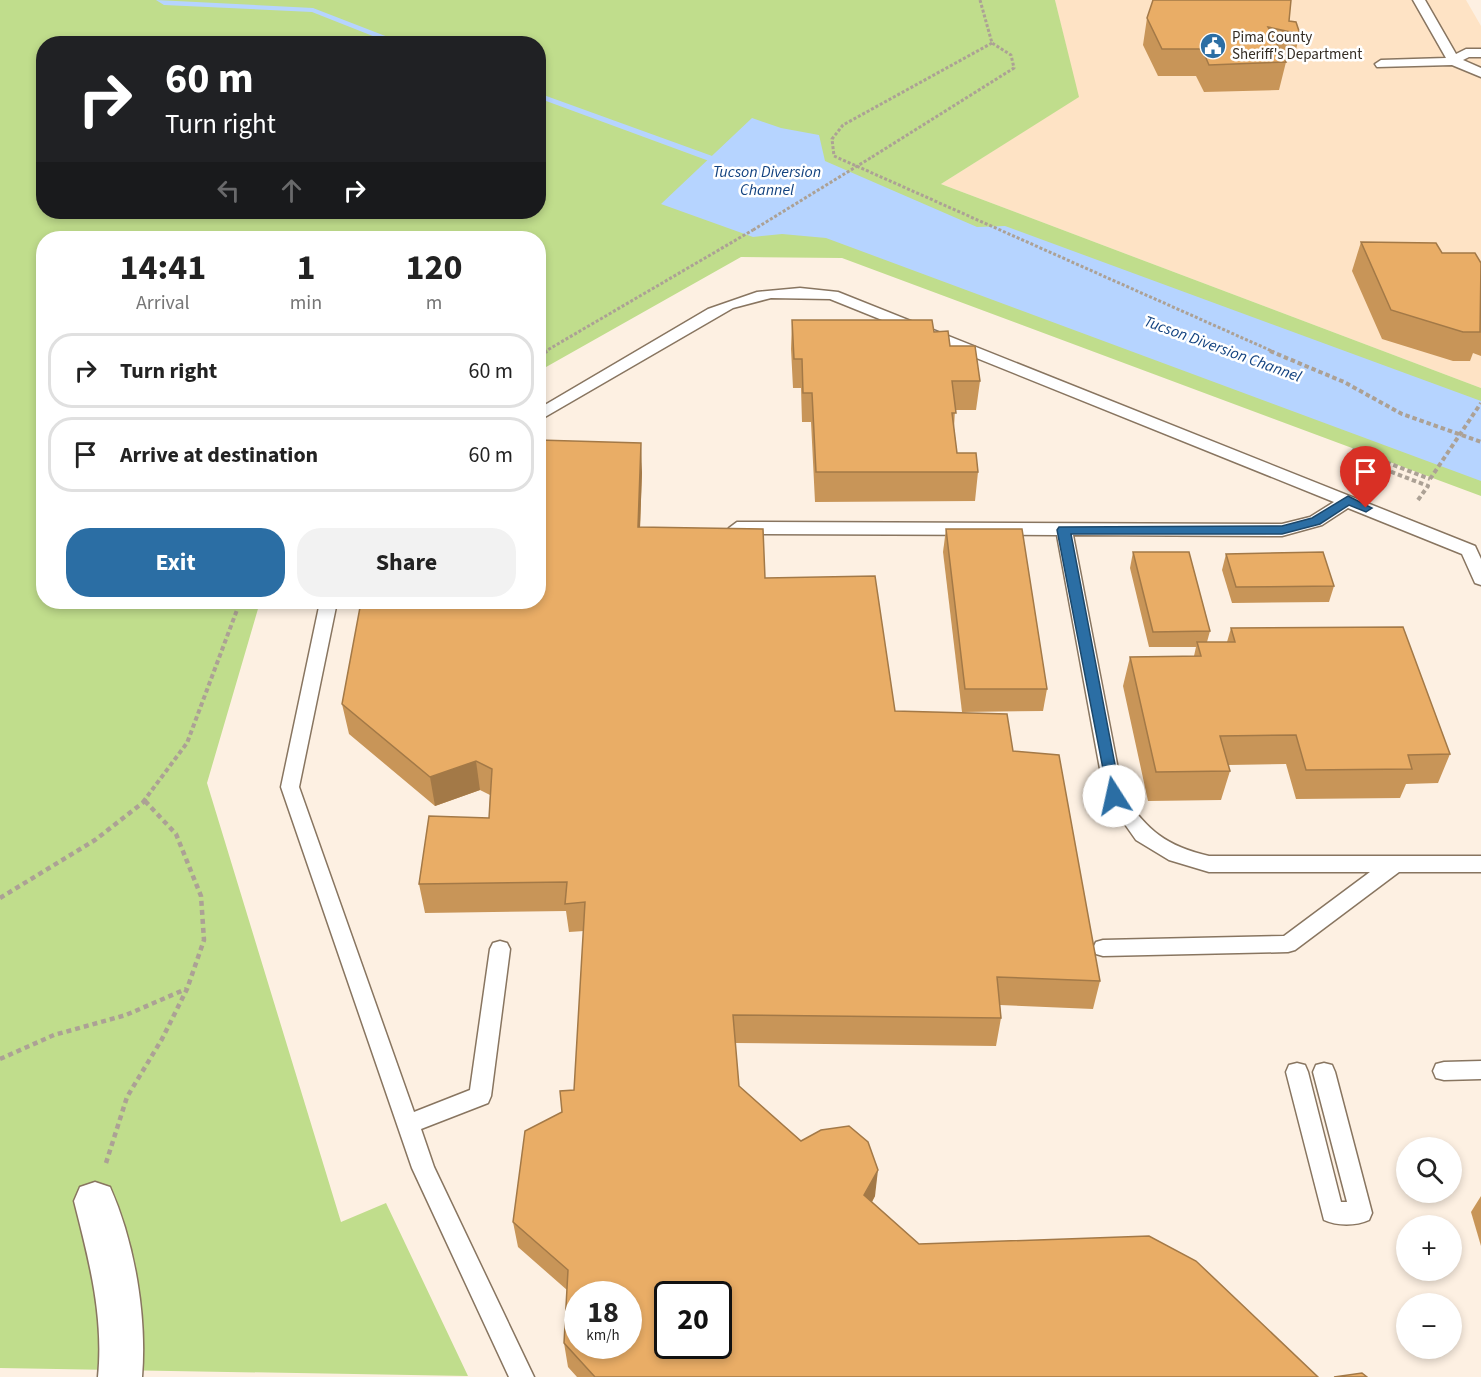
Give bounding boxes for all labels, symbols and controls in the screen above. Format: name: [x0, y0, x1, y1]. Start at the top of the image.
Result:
place label: Pima County Sheriff's Department: [1232, 27, 1362, 65]
public building icon: Pima County Sheriff's Department: [1198, 31, 1228, 61]
text: 60 m: [165, 49, 254, 109]
icon: right: [66, 60, 144, 138]
text: Turn right: [165, 105, 276, 144]
water label: Tucson Diversion Channel: [713, 161, 821, 201]
icon: left: [212, 174, 245, 207]
icon: ahead: [275, 174, 308, 207]
icon: right: [338, 174, 371, 207]
text: 14:41: [119, 242, 206, 293]
text: 1: [296, 242, 315, 293]
text: 120: [406, 242, 463, 293]
text: Arrival: [136, 289, 190, 317]
text: min: [290, 289, 322, 317]
text: m: [426, 289, 442, 317]
water label: Tucson Diversion Channel: [1141, 310, 1304, 388]
icon: right: [69, 354, 102, 387]
text: Turn right: [120, 355, 217, 387]
text: 60 m: [468, 355, 513, 387]
icon: arrive: [69, 438, 102, 471]
text: Arrive at destination: [120, 439, 318, 471]
text: 60 m: [468, 439, 513, 471]
pin: [1340, 446, 1391, 508]
icon: arrive: [1349, 455, 1382, 488]
button: Exit: [66, 528, 285, 597]
button: Share: [297, 528, 516, 597]
position arrow: [1082, 764, 1146, 828]
map controls: [1396, 1137, 1462, 1359]
button: search: [1396, 1137, 1462, 1203]
button: +: [1396, 1215, 1462, 1281]
speed limit sign: 20: [654, 1281, 732, 1359]
text: 18: [587, 1291, 619, 1334]
button: −: [1396, 1293, 1462, 1359]
text: km/h: [586, 1325, 620, 1346]

